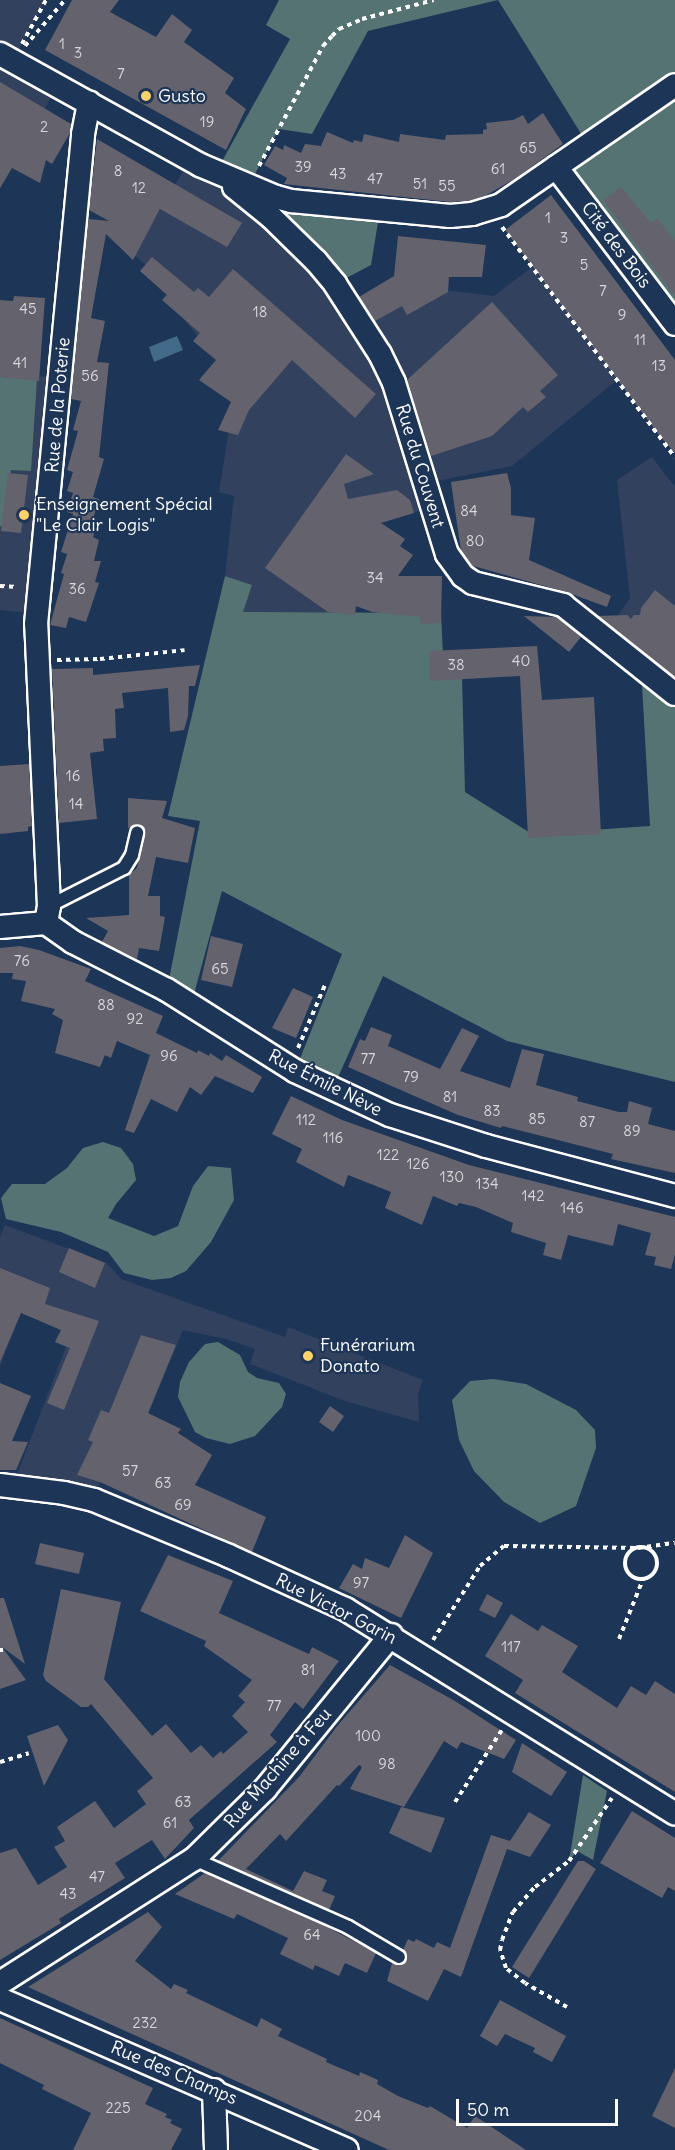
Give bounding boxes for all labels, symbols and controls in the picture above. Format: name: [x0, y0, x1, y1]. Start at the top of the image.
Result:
house number: 1: [59, 35, 65, 53]
house number: 3: [74, 44, 82, 62]
house number: 7: [117, 65, 125, 83]
place label: Gusto: [158, 85, 206, 107]
marker: Gusto: [139, 89, 153, 103]
house number: 19: [200, 113, 214, 131]
house number: 2: [40, 118, 48, 136]
house number: 65: [519, 139, 537, 157]
house number: 39: [294, 158, 312, 176]
house number: 61: [491, 160, 505, 178]
house number: 8: [114, 162, 122, 180]
house number: 43: [329, 165, 347, 183]
house number: 47: [367, 170, 383, 188]
house number: 51: [413, 175, 427, 193]
house number: 55: [438, 177, 456, 195]
house number: 12: [132, 179, 146, 197]
street label: Cité des Bois: [577, 198, 655, 292]
house number: 1: [545, 209, 551, 227]
house number: 3: [560, 229, 568, 247]
house number: 5: [580, 256, 588, 274]
house number: 7: [599, 282, 607, 300]
house number: 45: [19, 300, 37, 318]
house number: 18: [253, 303, 267, 321]
house number: 9: [618, 306, 626, 324]
house number: 11: [634, 331, 646, 349]
street label: Rue de la Poterie: [41, 336, 75, 474]
house number: 41: [13, 354, 27, 372]
house number: 13: [652, 357, 666, 375]
house number: 56: [81, 367, 99, 385]
street label: Rue du Couvent: [391, 402, 449, 530]
place label: Enseignement Spécial "Le Clair Logis": [36, 494, 213, 536]
house number: 84: [460, 502, 478, 520]
marker: Enseignement Spécial "Le Clair Logis": [17, 508, 31, 522]
house number: 80: [466, 532, 484, 550]
house number: 34: [366, 569, 384, 587]
house number: 36: [68, 580, 86, 598]
house number: 40: [512, 652, 530, 670]
house number: 38: [447, 656, 465, 674]
house number: 16: [66, 767, 80, 785]
house number: 14: [69, 795, 83, 813]
house number: 76: [14, 952, 30, 970]
house number: 65: [211, 960, 229, 978]
house number: 88: [97, 996, 115, 1014]
house number: 92: [127, 1010, 143, 1028]
street label: Rue Émile Nève: [265, 1045, 385, 1121]
house number: 96: [160, 1047, 178, 1065]
house number: 77: [361, 1050, 375, 1068]
house number: 79: [403, 1068, 419, 1086]
house number: 81: [443, 1088, 457, 1106]
house number: 83: [483, 1102, 501, 1120]
house number: 85: [528, 1110, 546, 1128]
house number: 112: [296, 1111, 316, 1129]
house number: 87: [579, 1113, 595, 1131]
house number: 89: [623, 1122, 641, 1140]
house number: 116: [323, 1129, 343, 1147]
house number: 122: [377, 1146, 399, 1164]
house number: 126: [407, 1155, 429, 1173]
house number: 130: [440, 1168, 464, 1186]
house number: 134: [475, 1175, 499, 1193]
house number: 142: [522, 1187, 544, 1205]
house number: 146: [560, 1199, 584, 1217]
place label: Funérarium Donato: [320, 1335, 415, 1378]
marker: Funérarium Donato: [301, 1349, 315, 1363]
house number: 57: [122, 1462, 138, 1480]
house number: 63: [154, 1474, 172, 1492]
house number: 69: [174, 1496, 192, 1514]
street label: Rue Victor Garin: [272, 1569, 400, 1649]
house number: 97: [353, 1574, 369, 1592]
house number: 117: [501, 1638, 521, 1656]
house number: 81: [301, 1661, 315, 1679]
house number: 77: [267, 1697, 281, 1715]
street label: Rue Machine à Feu: [220, 1703, 336, 1833]
house number: 100: [355, 1727, 381, 1745]
house number: 98: [378, 1755, 396, 1773]
house number: 63: [174, 1793, 192, 1811]
house number: 61: [163, 1814, 177, 1832]
house number: 47: [89, 1868, 105, 1886]
house number: 43: [59, 1885, 77, 1903]
house number: 64: [303, 1926, 321, 1944]
house number: 232: [133, 2014, 157, 2032]
street label: Rue des Champs: [108, 2037, 240, 2109]
scale bar: [459, 2087, 621, 2125]
text: 50 m: [467, 2098, 509, 2121]
house number: 225: [105, 2099, 131, 2117]
house number: 204: [355, 2107, 381, 2125]

